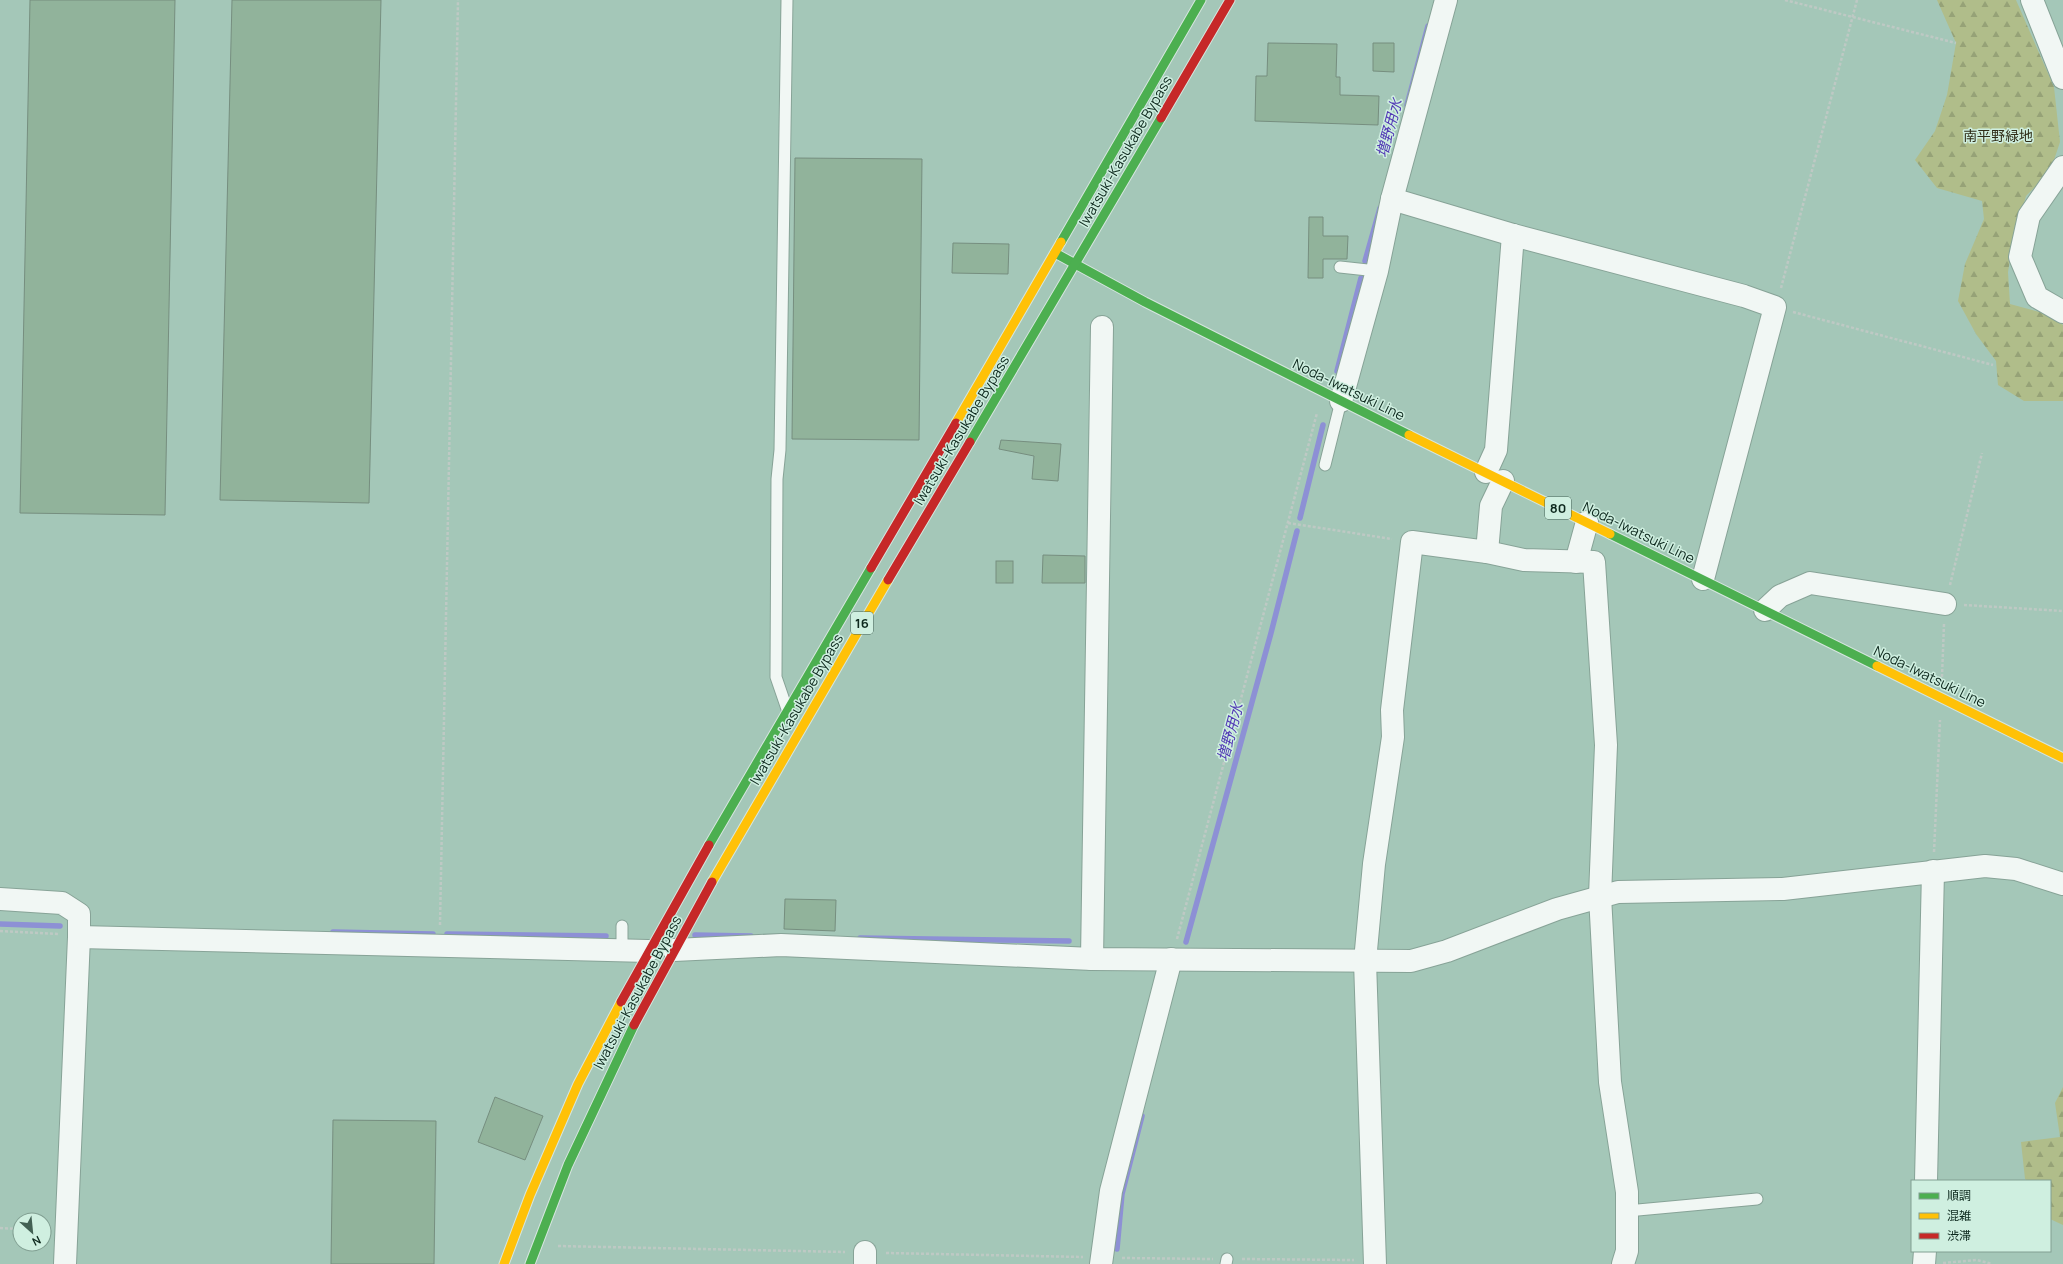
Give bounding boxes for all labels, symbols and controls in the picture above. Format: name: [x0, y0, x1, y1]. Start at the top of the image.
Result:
street label: Iwatsuki-Kasukabe Bypass: [1074, 72, 1176, 230]
water label: 増野用水: [1371, 94, 1407, 160]
park label: 南平野緑地: [1963, 126, 2033, 145]
street label: Iwatsuki-Kasukabe Bypass: [909, 352, 1013, 508]
street label: Noda-Iwatsuki Line: [1290, 354, 1408, 424]
road number: 80: [1545, 497, 1571, 519]
street label: Noda-Iwatsuki Line: [1580, 497, 1698, 567]
road number: 16: [851, 612, 873, 634]
street label: Iwatsuki-Kasukabe Bypass: [745, 630, 847, 788]
street label: Noda-Iwatsuki Line: [1871, 641, 1989, 711]
water label: 増野用水: [1212, 698, 1248, 764]
street label: Iwatsuki-Kasukabe Bypass: [588, 912, 686, 1072]
legend: [1911, 1180, 2051, 1252]
text: 順調: [1947, 1187, 1971, 1204]
text: 混雑: [1947, 1207, 1971, 1224]
north arrow: [12, 1212, 52, 1252]
text: 渋滞: [1947, 1227, 1971, 1244]
text: N: [30, 1233, 44, 1250]

